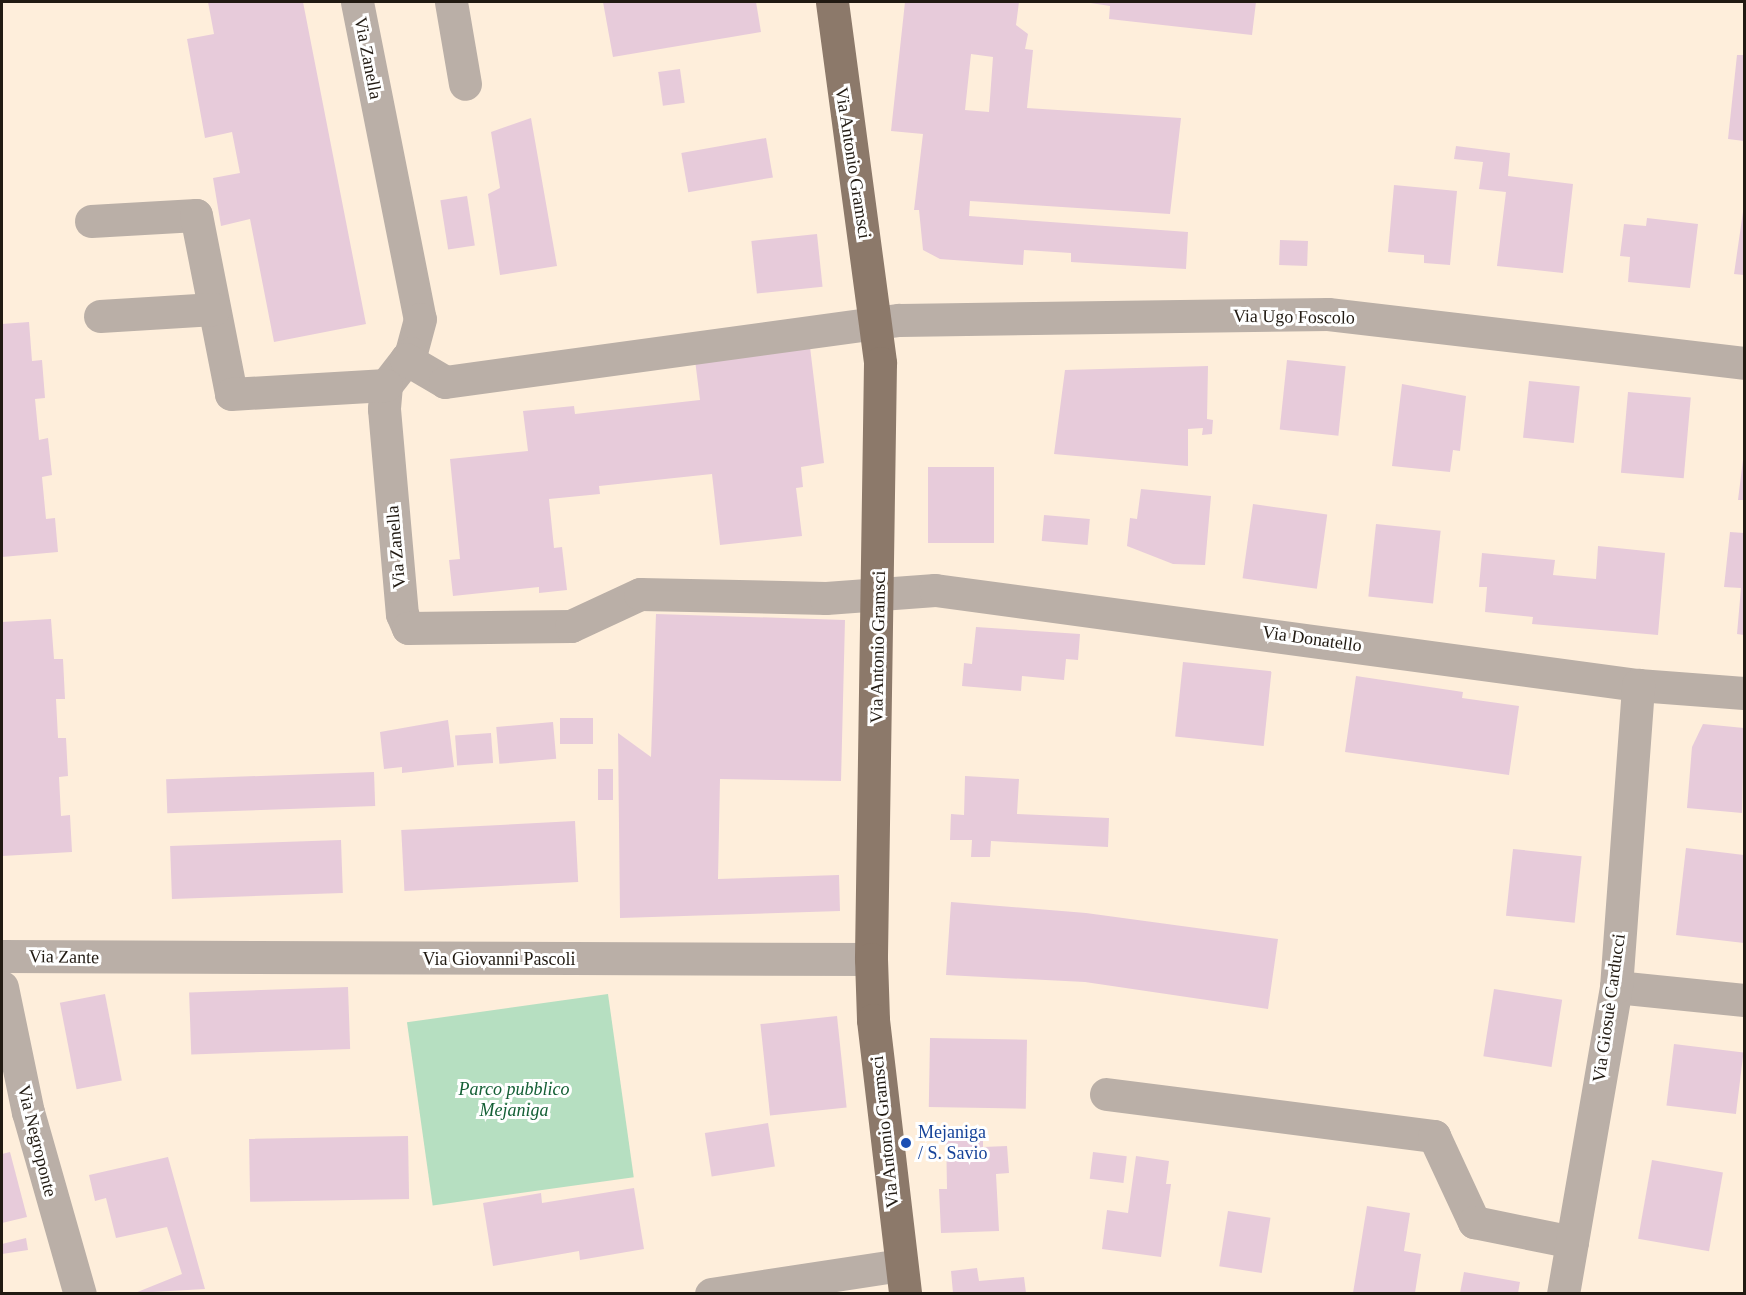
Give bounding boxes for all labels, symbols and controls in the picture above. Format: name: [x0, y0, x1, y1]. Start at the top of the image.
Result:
street label: Via Zanella: [349, 15, 387, 101]
street label: Via Antonio Gramsci: [830, 85, 876, 241]
street label: Via Ugo Foscolo: [1233, 305, 1355, 329]
street label: Via Zanella: [382, 505, 410, 589]
street label: Via Antonio Gramsci: [866, 570, 890, 724]
street label: Via Donatello: [1261, 621, 1363, 657]
street label: Via Giosuè Carducci: [1588, 932, 1630, 1084]
street label: Via Zante: [29, 946, 99, 968]
street label: Via Giovanni Pascoli: [423, 948, 575, 970]
street label: Via Antonio Gramsci: [866, 1054, 904, 1210]
park label: Parco pubblico Mejaniga: [459, 1079, 569, 1122]
street label: Via Negroponte: [13, 1083, 61, 1199]
place label: Mejaniga / S. Savio: [918, 1122, 988, 1164]
marker: Mejaniga / S. Savio: [899, 1136, 913, 1150]

